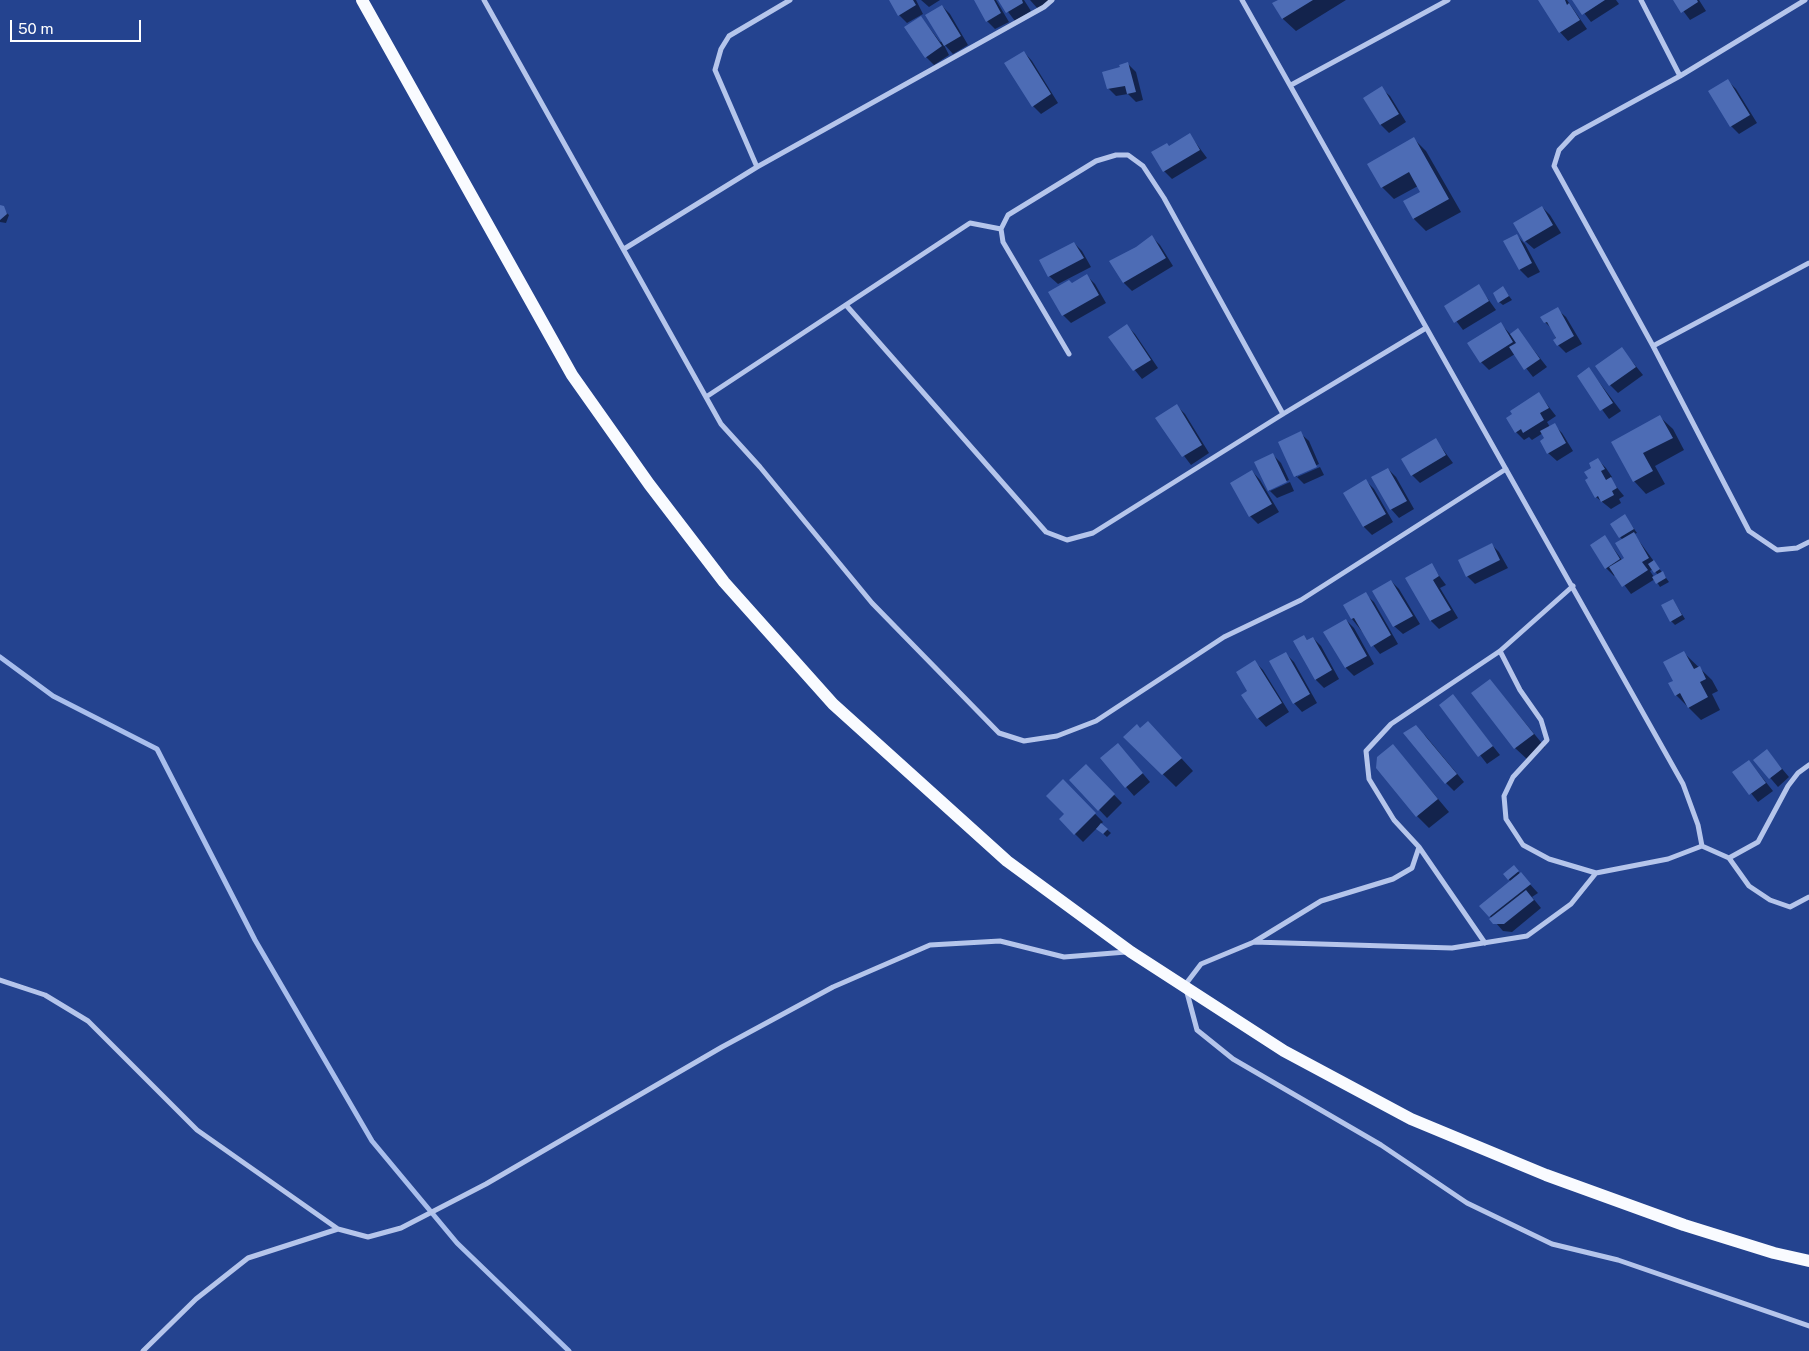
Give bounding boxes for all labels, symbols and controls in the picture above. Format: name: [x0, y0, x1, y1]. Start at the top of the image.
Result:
scale bar: [12, 10, 144, 42]
text: 50 m: [18, 20, 53, 37]

